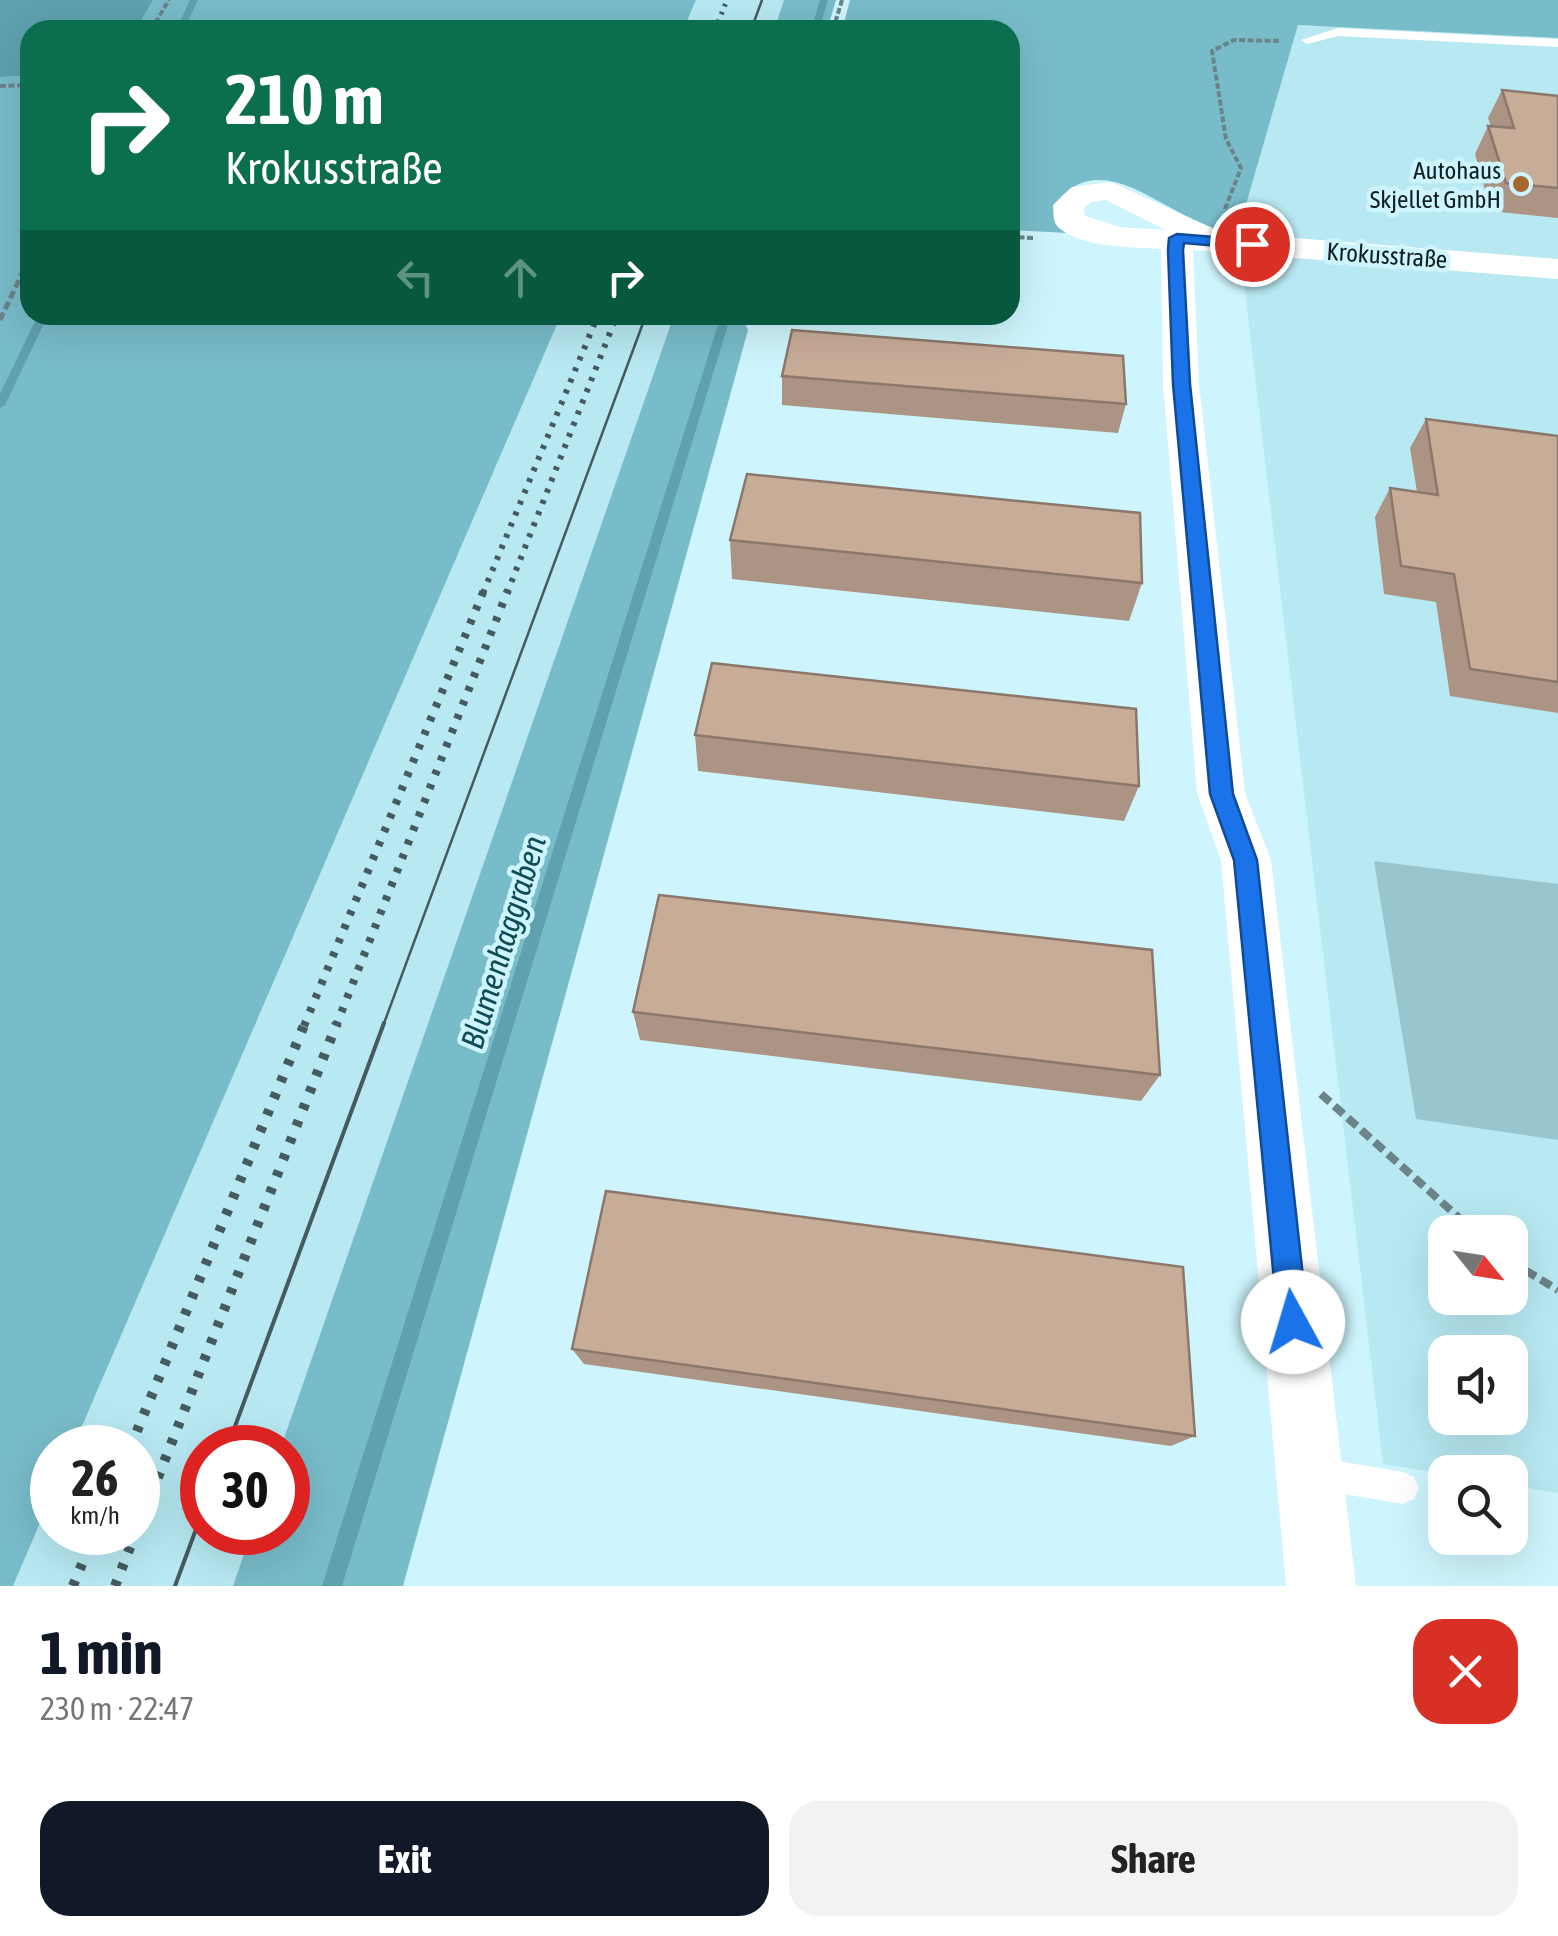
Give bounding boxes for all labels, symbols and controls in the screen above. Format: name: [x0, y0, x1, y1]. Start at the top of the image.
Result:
text: 210 m: [225, 59, 384, 139]
icon: right: [60, 60, 190, 190]
text: Krokusstraße: [225, 142, 443, 194]
place label: Autohaus Skjellet GmbH: [1370, 156, 1501, 213]
marker: Autohaus Skjellet GmbH: [1510, 173, 1532, 195]
pin: [1210, 202, 1295, 287]
icon: arrive: [1225, 217, 1280, 272]
street label: Krokusstraße: [1326, 237, 1448, 273]
icon: left: [388, 250, 443, 305]
icon: ahead: [493, 250, 548, 305]
icon: right: [598, 250, 653, 305]
water label: Blumenhaggraben: [453, 831, 553, 1053]
north arrow: [1428, 1215, 1528, 1315]
map controls: [1428, 1215, 1528, 1555]
position arrow: [1241, 1270, 1345, 1374]
button: sound: [1428, 1335, 1528, 1435]
speed limit sign: 30: [180, 1425, 310, 1555]
text: 26: [71, 1449, 118, 1507]
button: search: [1428, 1455, 1528, 1555]
text: km/h: [70, 1501, 120, 1529]
text: 1 min: [40, 1618, 163, 1687]
button: close: [1413, 1619, 1518, 1724]
text: 230 m · 22:47: [40, 1690, 194, 1727]
button: Exit: [40, 1801, 769, 1916]
button: Share: [789, 1801, 1518, 1916]

